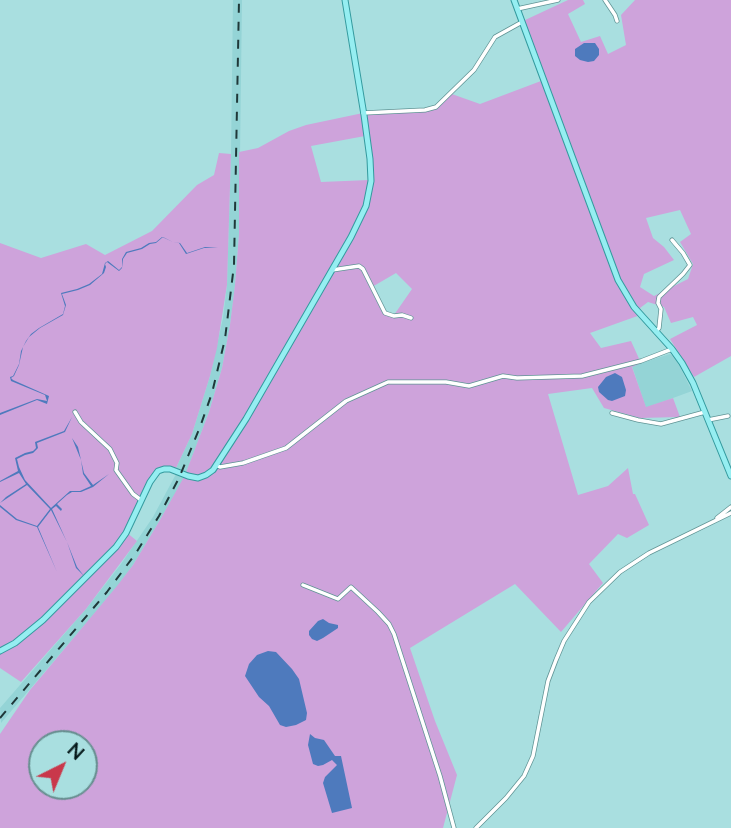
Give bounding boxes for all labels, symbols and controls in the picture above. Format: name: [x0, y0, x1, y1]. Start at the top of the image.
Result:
north arrow: [28, 730, 98, 800]
text: N: [63, 737, 89, 764]

